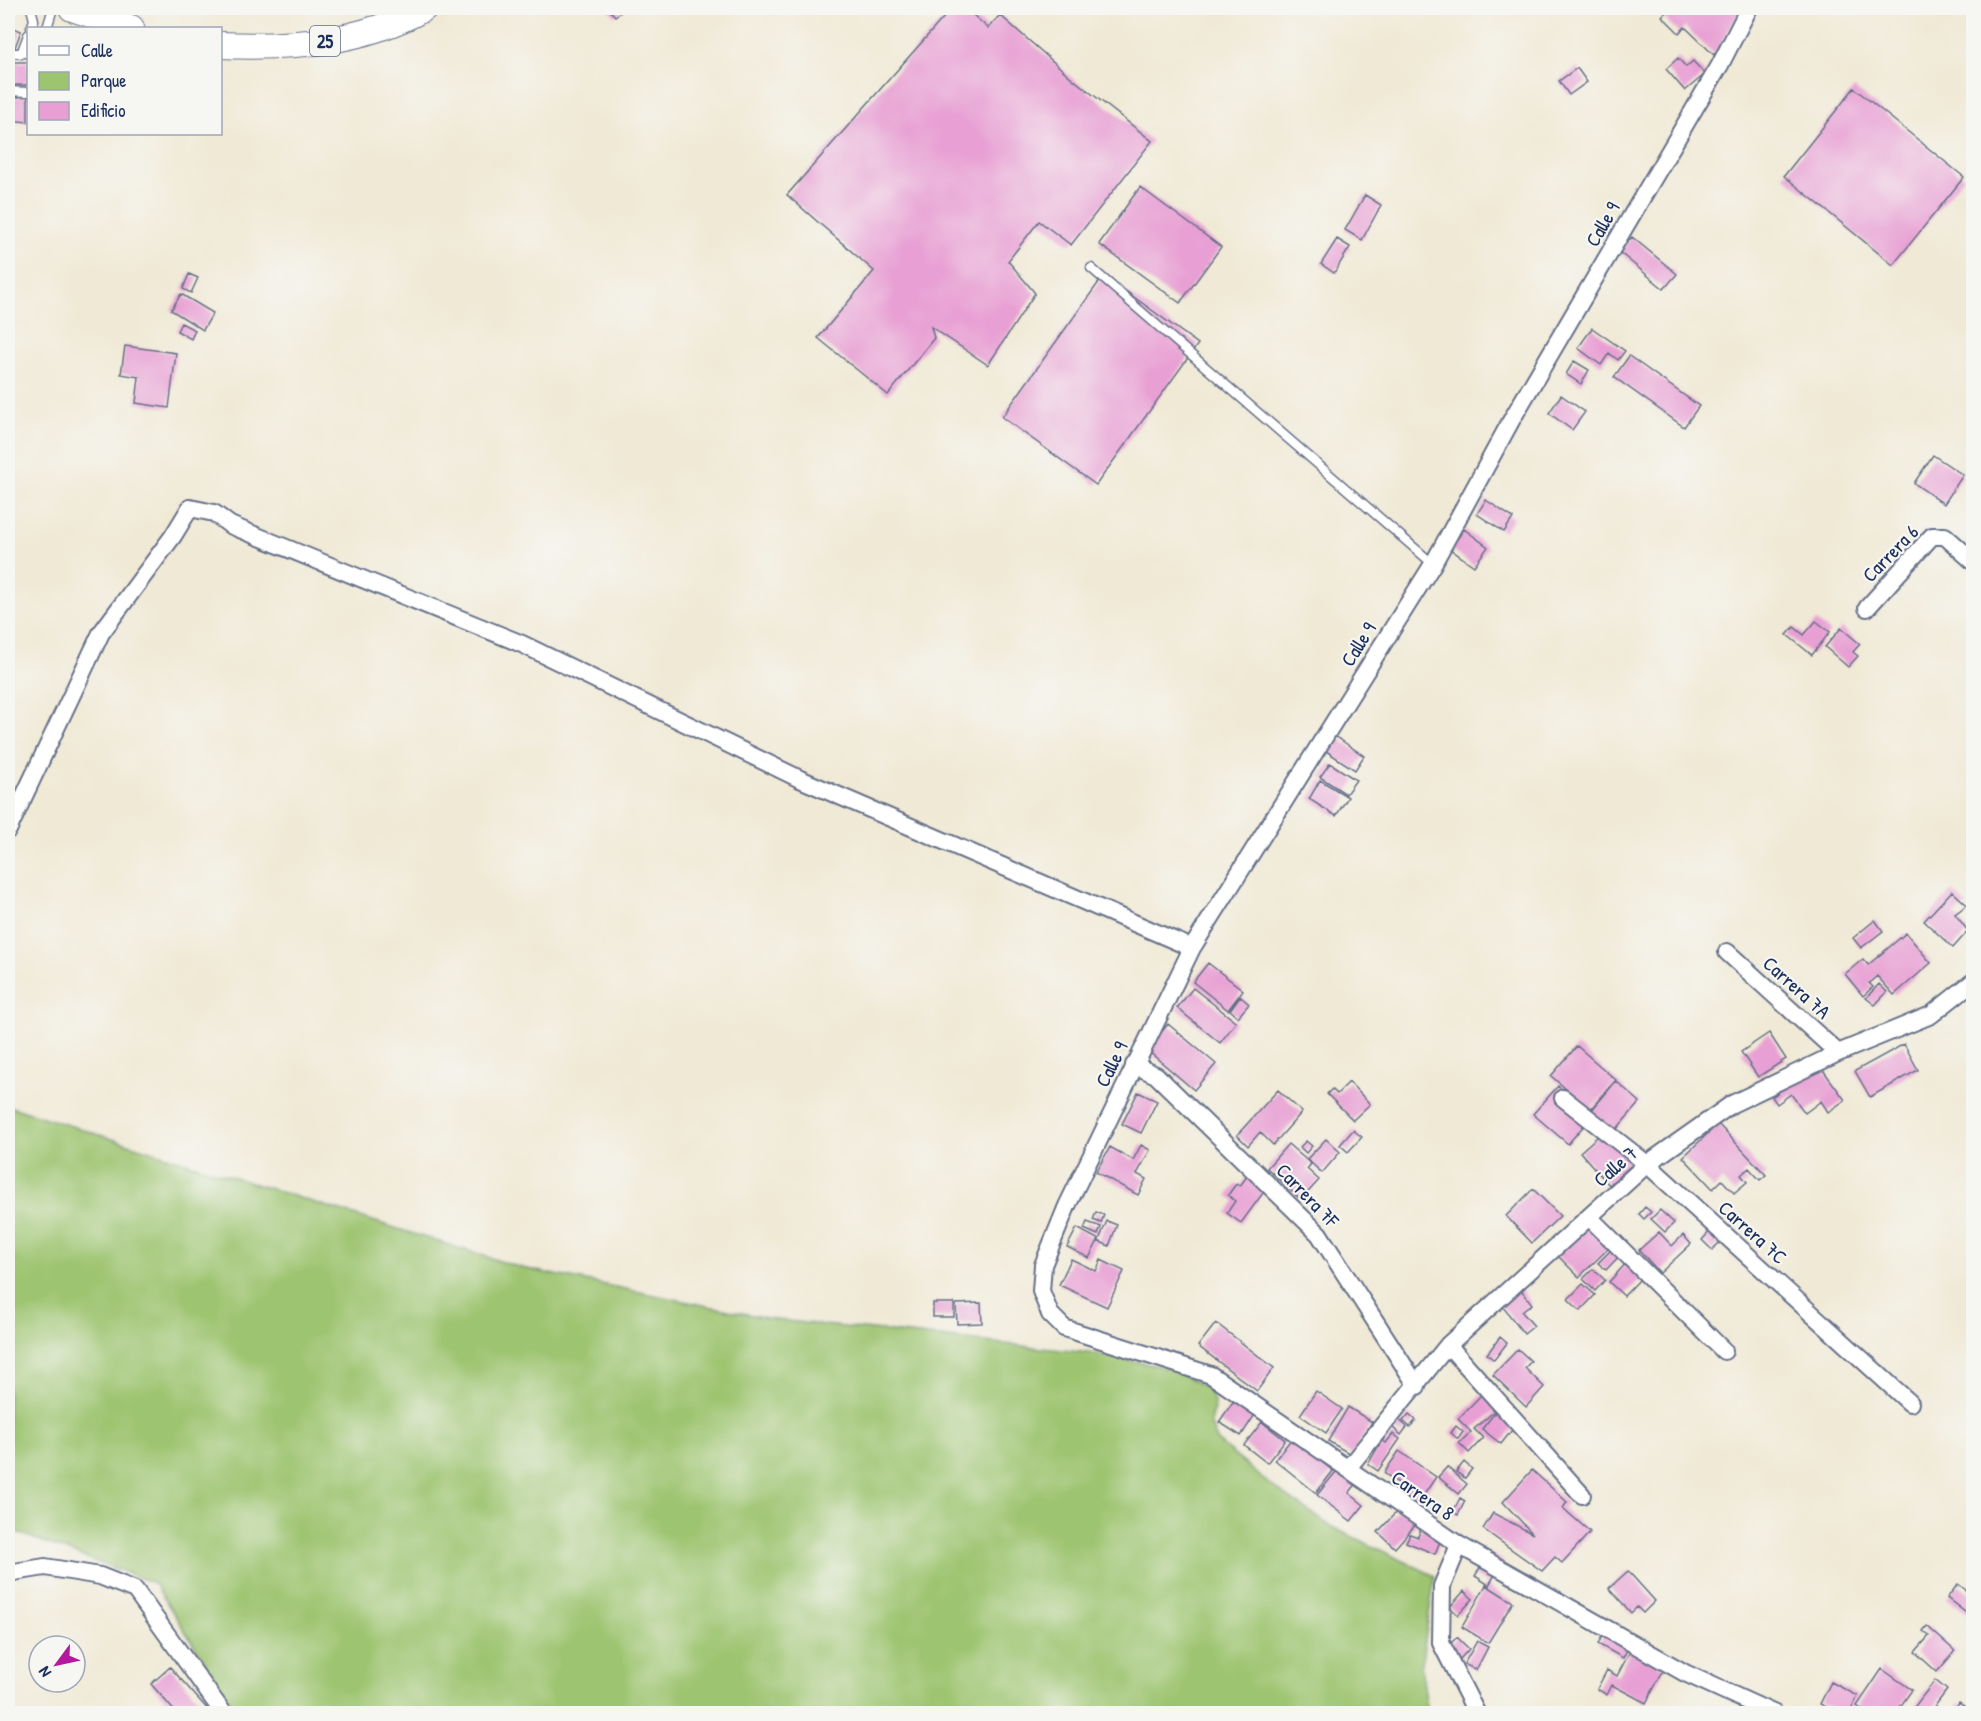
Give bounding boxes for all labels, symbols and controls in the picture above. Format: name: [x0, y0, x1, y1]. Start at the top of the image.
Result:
road number: 25: [310, 26, 340, 56]
legend: [27, 27, 222, 135]
text: Calle: [81, 38, 113, 63]
text: Parque: [81, 68, 126, 93]
text: Edificio: [81, 98, 125, 123]
street label: Calle 9: [1578, 197, 1626, 251]
street label: Carrera 6: [1856, 518, 1924, 588]
street label: Calle 9: [1334, 617, 1382, 671]
street label: Carrera 7A: [1758, 950, 1837, 1025]
street label: Calle 9: [1088, 1037, 1134, 1091]
street label: Calle 7: [1587, 1139, 1643, 1193]
street label: Carrera 7F: [1271, 1157, 1346, 1233]
street label: Carrera 7C: [1713, 1194, 1793, 1270]
street label: Carrera 8: [1386, 1464, 1460, 1526]
north arrow: [27, 1634, 87, 1694]
text: N: [33, 1662, 56, 1682]

